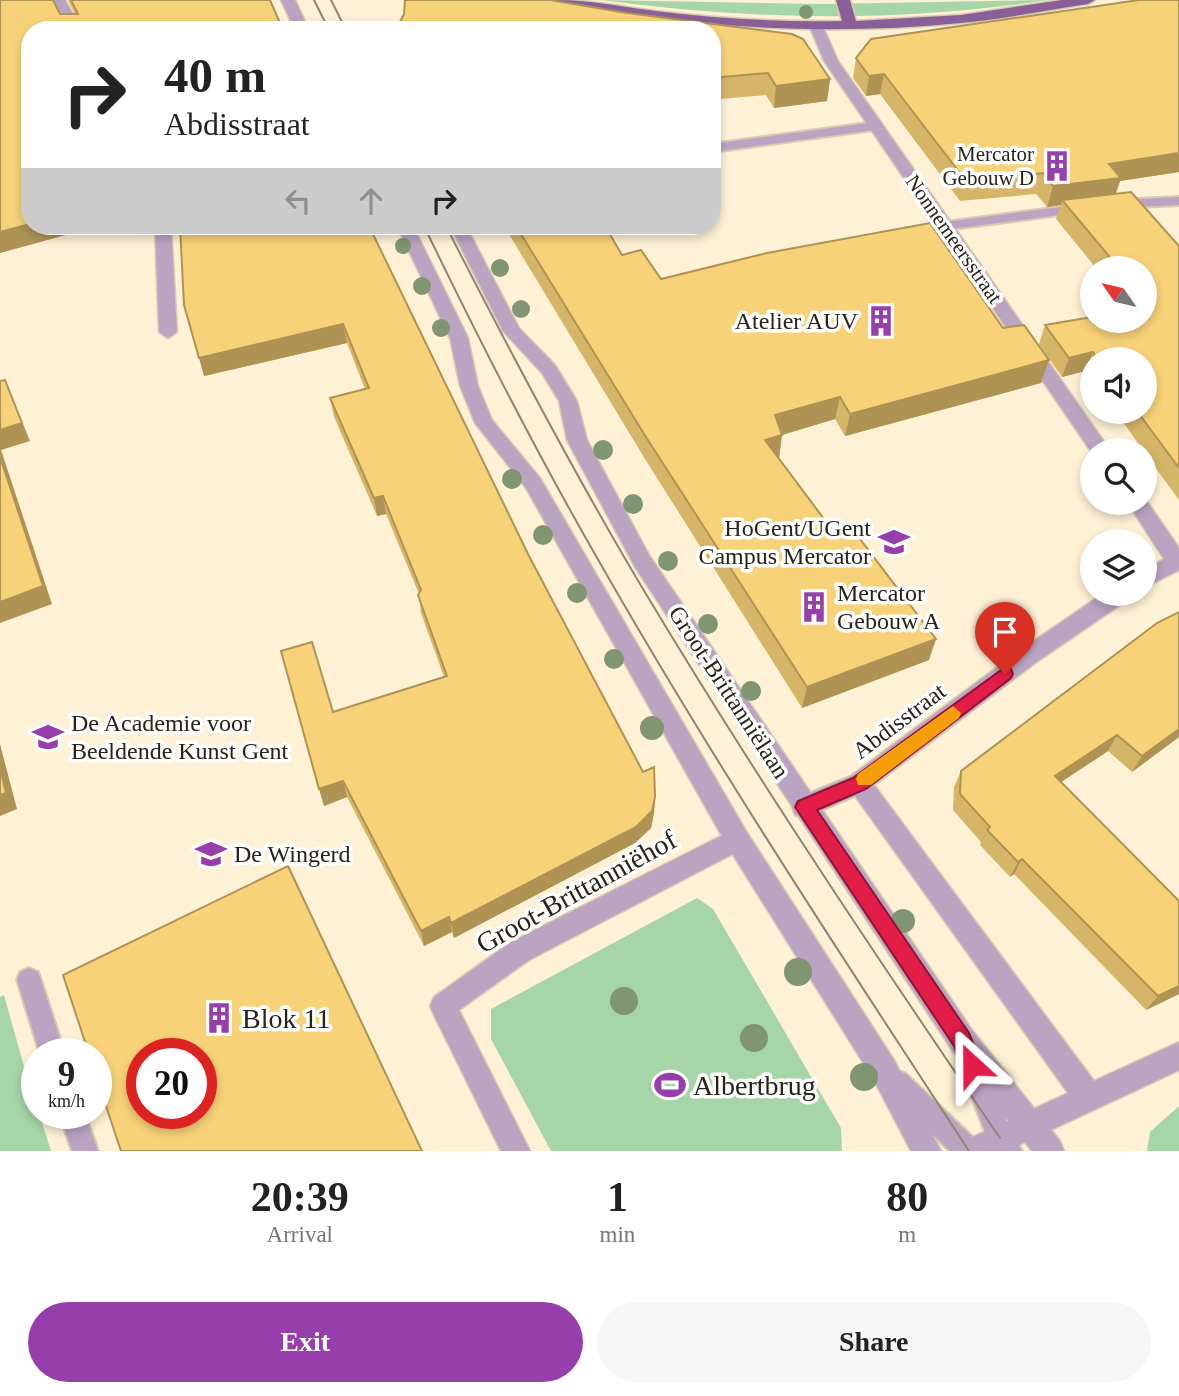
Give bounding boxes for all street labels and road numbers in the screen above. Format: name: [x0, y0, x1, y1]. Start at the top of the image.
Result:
street label: Nonnemeersstraat: [901, 170, 1007, 308]
street label: Groot-Brittanniëlaan: [664, 601, 794, 783]
street label: Abdisstraat: [848, 678, 951, 764]
street label: Groot-Brittanniëhof: [471, 823, 682, 959]

